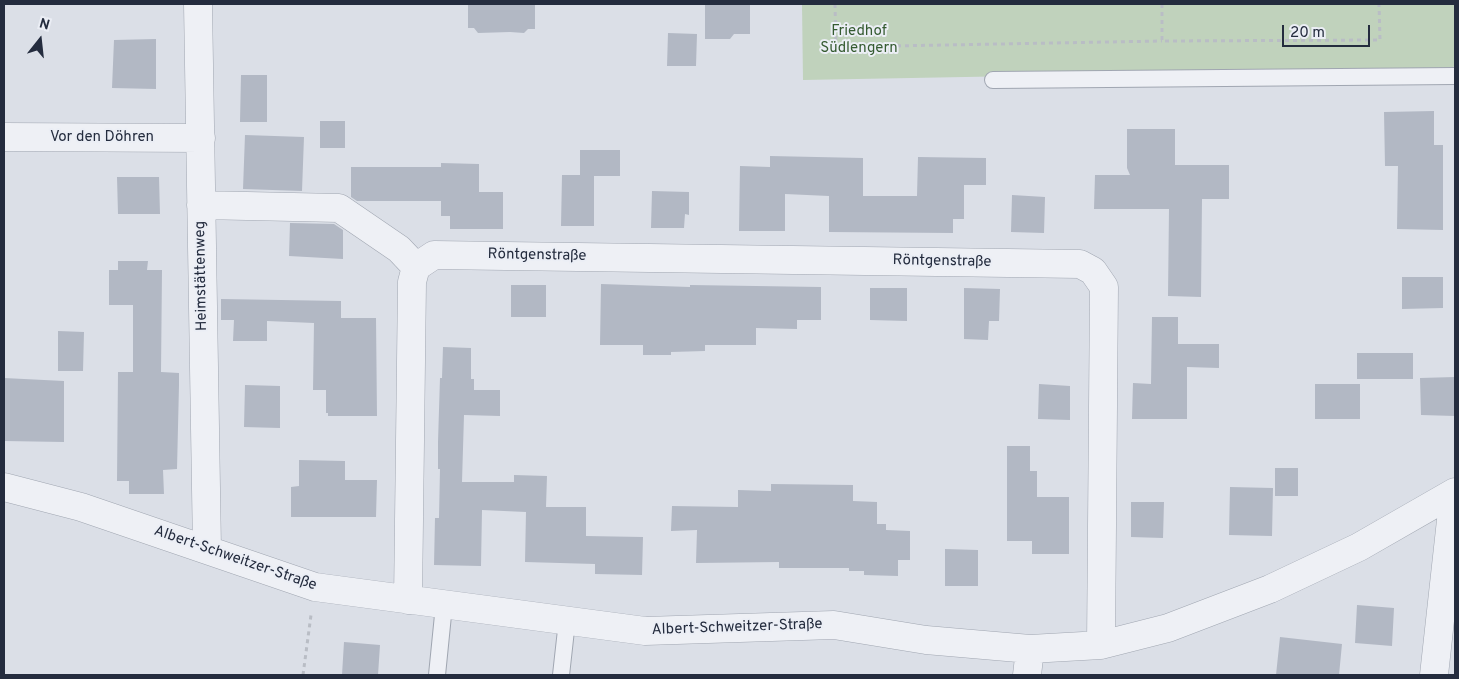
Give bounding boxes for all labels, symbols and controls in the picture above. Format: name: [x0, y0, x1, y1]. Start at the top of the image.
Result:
north arrow: [15, 15, 65, 65]
scale bar: [1284, 15, 1372, 47]
text: N: [37, 16, 51, 35]
park label: Friedhof Südlengern: [820, 23, 898, 58]
text: 20 m: [1290, 24, 1325, 43]
street label: Vor den Döhren: [50, 129, 154, 147]
street label: Heimstättenweg: [192, 221, 212, 331]
street label: Röntgenstraße: [487, 246, 587, 266]
street label: Röntgenstraße: [892, 252, 992, 272]
street label: Albert-Schweitzer-Straße: [151, 523, 319, 595]
street label: Albert-Schweitzer-Straße: [651, 616, 823, 640]

